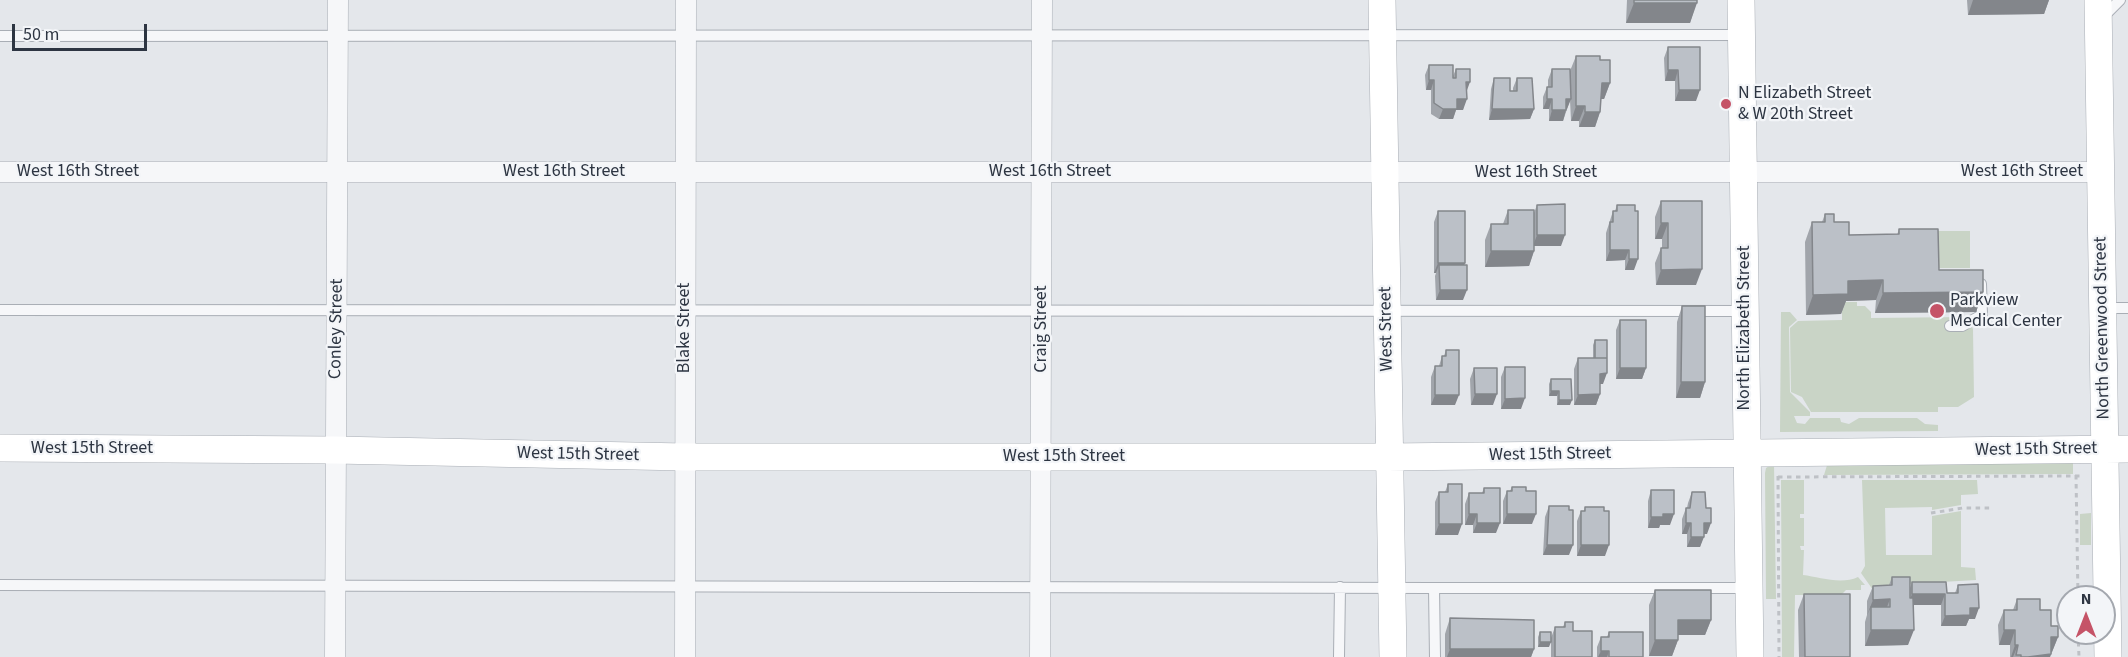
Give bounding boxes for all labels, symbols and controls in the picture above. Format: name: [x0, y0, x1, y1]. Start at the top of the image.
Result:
scale bar: [15, 12, 150, 50]
text: 50 m: [23, 22, 59, 47]
place label: N Elizabeth Street & W 20th Street: [1738, 83, 1871, 125]
marker: N Elizabeth Street & W 20th Street: [1719, 97, 1733, 111]
street label: West 16th Street: [17, 161, 139, 183]
street label: West 16th Street: [503, 161, 625, 183]
street label: West 16th Street: [989, 161, 1111, 183]
street label: West 16th Street: [1961, 161, 2083, 183]
street label: West 16th Street: [1475, 162, 1597, 184]
street label: North Greenwood Street: [2091, 236, 2115, 420]
street label: North Elizabeth Street: [1734, 245, 1756, 411]
street label: Conley Street: [325, 279, 349, 379]
street label: Blake Street: [674, 283, 696, 373]
street label: Craig Street: [1031, 285, 1053, 373]
street label: West Street: [1375, 286, 1399, 372]
place label: Parkview Medical Center: [1950, 290, 2062, 332]
marker: Parkview Medical Center: [1928, 302, 1946, 320]
street label: West 15th Street: [31, 438, 153, 460]
street label: West 15th Street: [1975, 438, 2097, 462]
street label: West 15th Street: [517, 443, 639, 467]
street label: West 15th Street: [1489, 443, 1611, 467]
street label: West 15th Street: [1003, 446, 1125, 468]
north arrow: [2056, 585, 2116, 645]
text: N: [2081, 588, 2091, 610]

